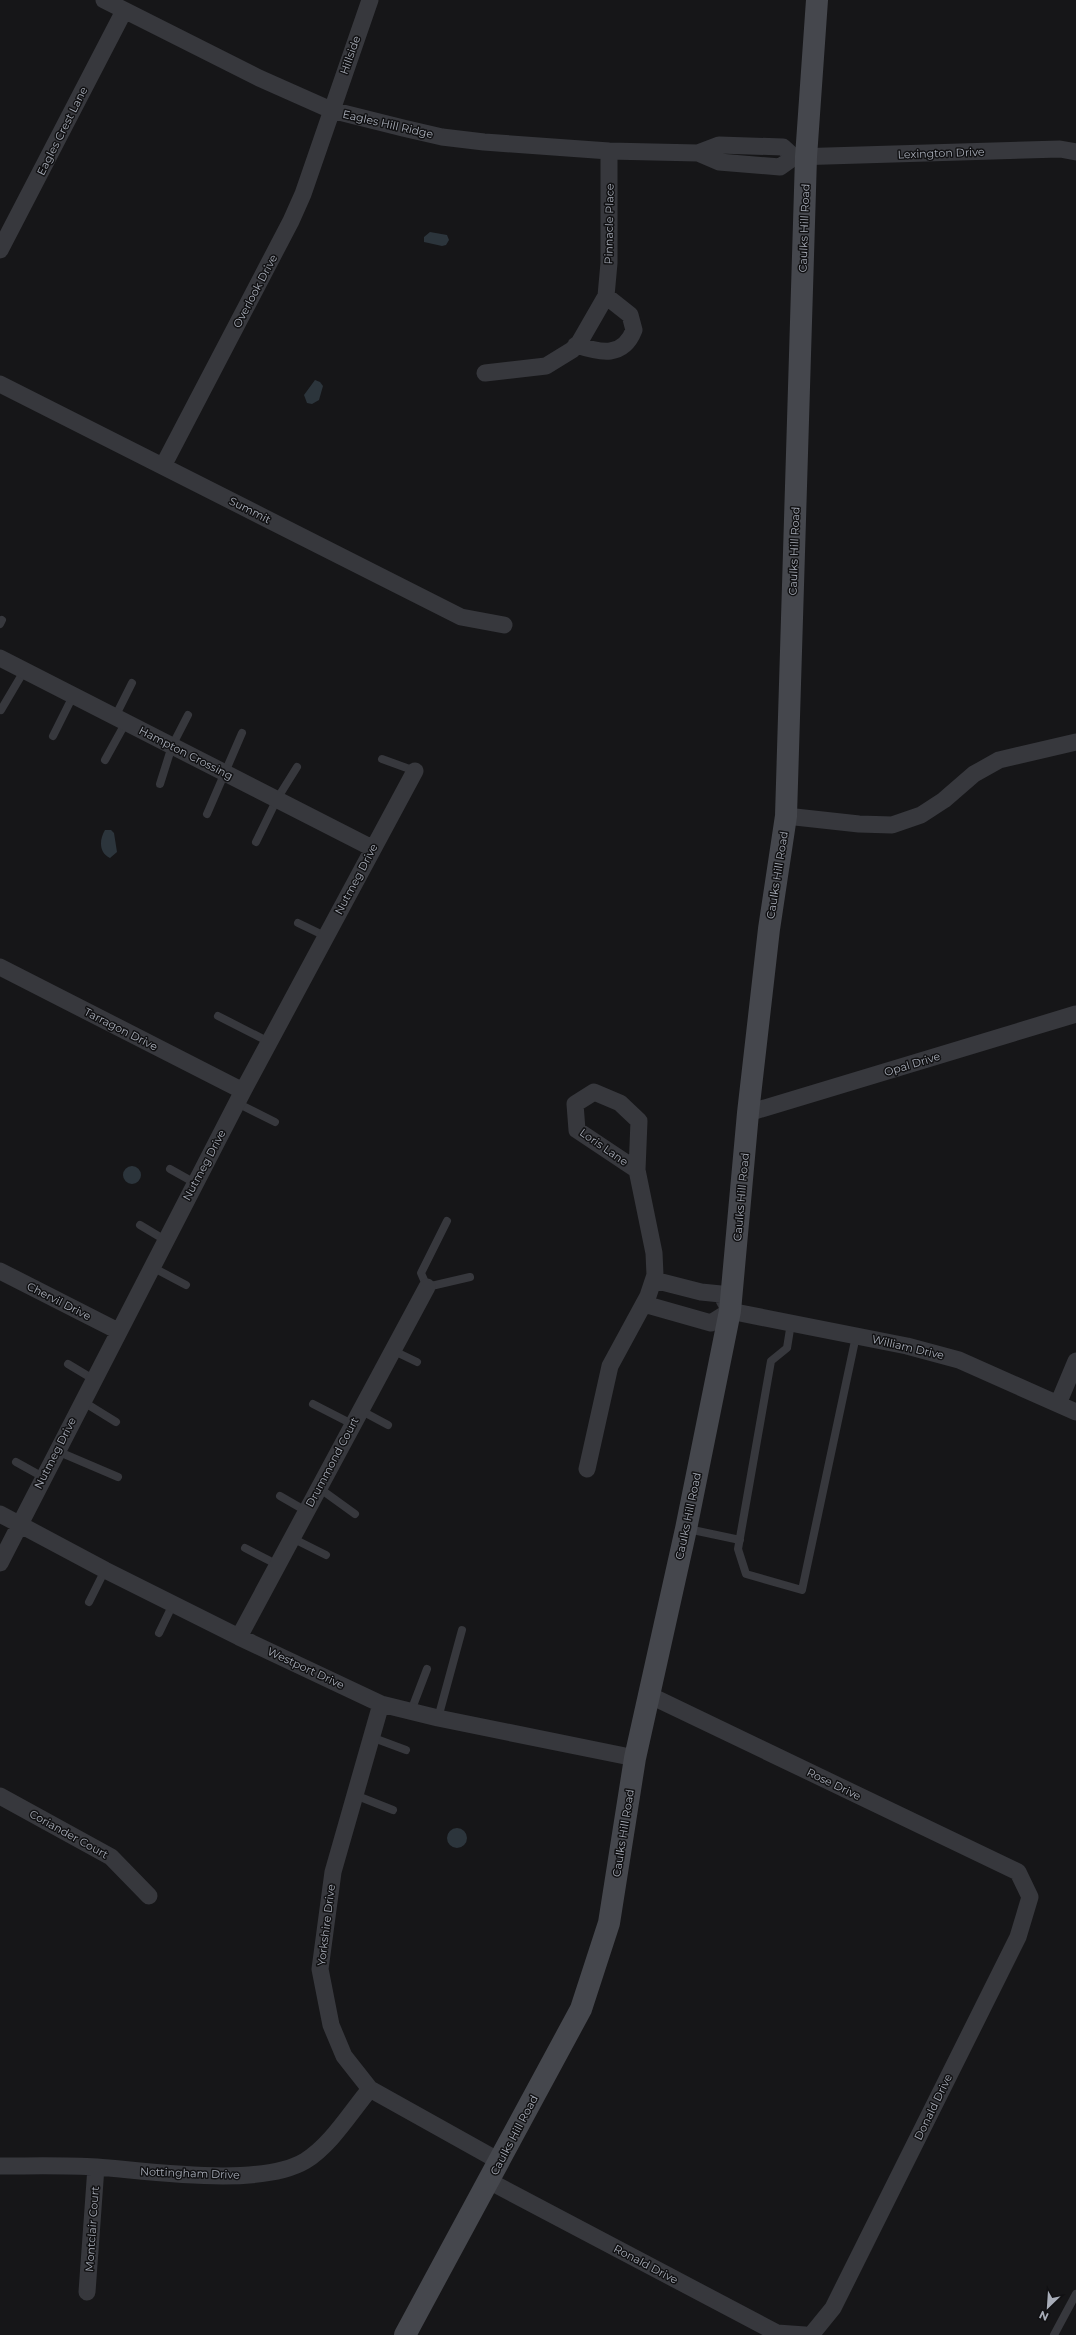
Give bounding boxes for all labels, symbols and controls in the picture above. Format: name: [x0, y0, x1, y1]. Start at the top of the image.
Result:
street label: Hillside: [337, 33, 364, 76]
street label: Eagles Crest Lane: [34, 84, 91, 178]
street label: Eagles Hill Ridge: [341, 107, 435, 141]
street label: Lexington Drive: [897, 144, 985, 162]
street label: Pinnacle Place: [601, 183, 617, 265]
street label: Caulks Hill Road: [795, 183, 813, 273]
street label: Overlook Drive: [230, 252, 280, 330]
street label: Summit: [227, 494, 274, 527]
street label: Caulks Hill Road: [785, 506, 803, 596]
street label: Hampton Crossing: [137, 723, 235, 783]
street label: Caulks Hill Road: [763, 830, 791, 920]
street label: Nutmeg Drive: [331, 841, 381, 917]
street label: Tarragon Drive: [82, 1004, 161, 1054]
street label: Opal Drive: [882, 1049, 942, 1079]
street label: Loris Lane: [577, 1125, 631, 1169]
street label: Nutmeg Drive: [179, 1127, 229, 1203]
street label: Caulks Hill Road: [730, 1152, 752, 1242]
street label: Chervil Drive: [25, 1279, 94, 1323]
street label: William Drive: [871, 1332, 946, 1362]
street label: Drummond Court: [302, 1414, 362, 1509]
street label: Nutmeg Drive: [31, 1415, 79, 1491]
street label: Caulks Hill Road: [672, 1471, 704, 1561]
street label: Westport Drive: [265, 1644, 347, 1692]
street label: Rose Drive: [805, 1765, 864, 1803]
street label: Caulks Hill Road: [609, 1788, 637, 1878]
street label: Coriander Court: [27, 1807, 111, 1862]
street label: Yorkshire Drive: [314, 1883, 338, 1967]
street label: Donald Drive: [911, 2071, 955, 2142]
street label: Caulks Hill Road: [487, 2093, 541, 2177]
street label: Nottingham Drive: [140, 2164, 240, 2182]
street label: Montclair Court: [82, 2185, 102, 2272]
street label: Ronald Drive: [611, 2241, 681, 2287]
north arrow: [1028, 2287, 1068, 2327]
text: N: [1037, 2308, 1051, 2324]

